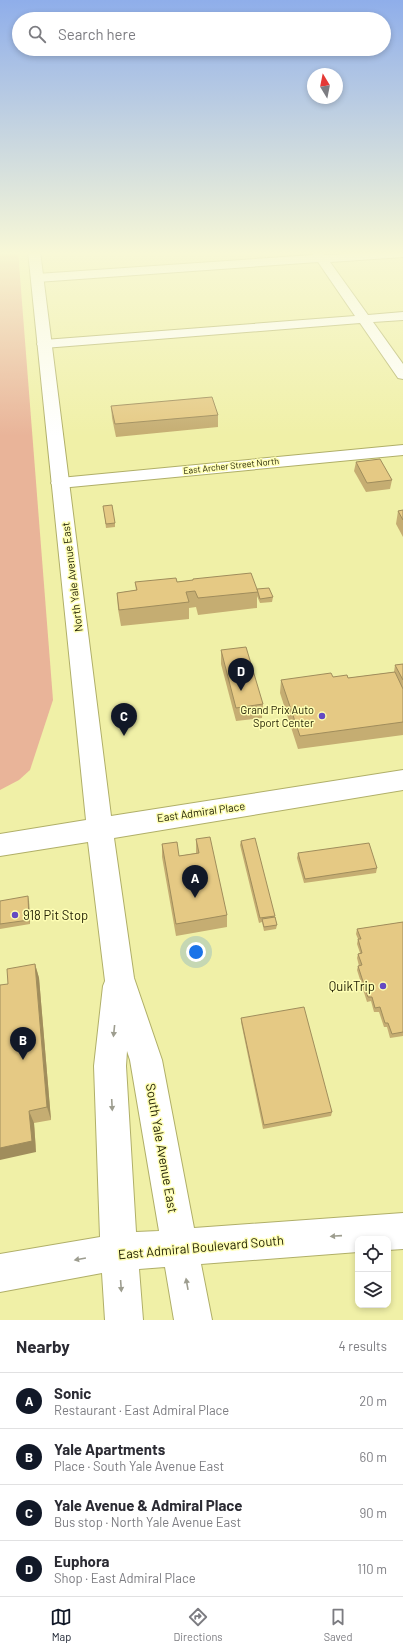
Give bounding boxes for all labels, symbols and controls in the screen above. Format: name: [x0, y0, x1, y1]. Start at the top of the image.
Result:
search box: [12, 12, 391, 56]
icon: search: [26, 23, 48, 45]
text: Search here: [58, 25, 136, 43]
north arrow: [307, 68, 343, 104]
street label: East Archer Street North: [182, 455, 280, 476]
street label: North Yale Avenue East: [58, 521, 85, 633]
pin: D: [228, 658, 254, 691]
pin: C: [111, 703, 137, 736]
place label: Grand Prix Auto Sport Center: [240, 703, 314, 729]
marker: Grand Prix Auto Sport Center: [317, 711, 327, 721]
street label: East Admiral Place: [156, 799, 246, 824]
pin: A: [182, 865, 208, 898]
place label: 918 Pit Stop: [23, 907, 88, 923]
marker: 918 Pit Stop: [10, 910, 20, 920]
your location: [186, 942, 206, 962]
place label: QuikTrip: [329, 978, 375, 994]
marker: QuikTrip: [378, 981, 388, 991]
one-way arrow: [110, 1025, 117, 1037]
pin: B: [10, 1027, 36, 1060]
street label: South Yale Avenue East: [143, 1082, 181, 1214]
one-way arrow: [109, 1099, 115, 1112]
street label: East Admiral Boulevard South: [117, 1232, 285, 1262]
one-way arrow: [330, 1233, 342, 1240]
map controls: [355, 1236, 391, 1308]
button: locate: [355, 1236, 391, 1272]
one-way arrow: [74, 1256, 86, 1262]
button: layers: [355, 1272, 391, 1308]
one-way arrow: [184, 1278, 190, 1290]
one-way arrow: [118, 1280, 125, 1292]
text: Nearby: [16, 1336, 70, 1356]
text: 4 results: [339, 1338, 387, 1354]
text: Sonic: [54, 1384, 91, 1402]
text: A: [25, 1393, 33, 1409]
text: 20 m: [359, 1393, 387, 1409]
text: Restaurant · East Admiral Place: [54, 1402, 229, 1418]
text: Yale Apartments: [54, 1440, 165, 1458]
text: B: [25, 1449, 33, 1465]
text: 60 m: [360, 1449, 387, 1465]
text: Place · South Yale Avenue East: [54, 1458, 224, 1474]
text: Yale Avenue & Admiral Place: [54, 1496, 243, 1514]
text: C: [25, 1505, 33, 1521]
text: 90 m: [360, 1505, 387, 1521]
text: Bus stop · North Yale Avenue East: [54, 1514, 241, 1530]
text: Euphora: [54, 1552, 110, 1570]
text: D: [25, 1561, 33, 1577]
text: 110 m: [357, 1561, 387, 1577]
text: Shop · East Admiral Place: [54, 1570, 196, 1586]
tab: Map: [50, 1606, 72, 1643]
tab: Directions: [173, 1606, 223, 1643]
tab: Saved: [324, 1606, 353, 1643]

